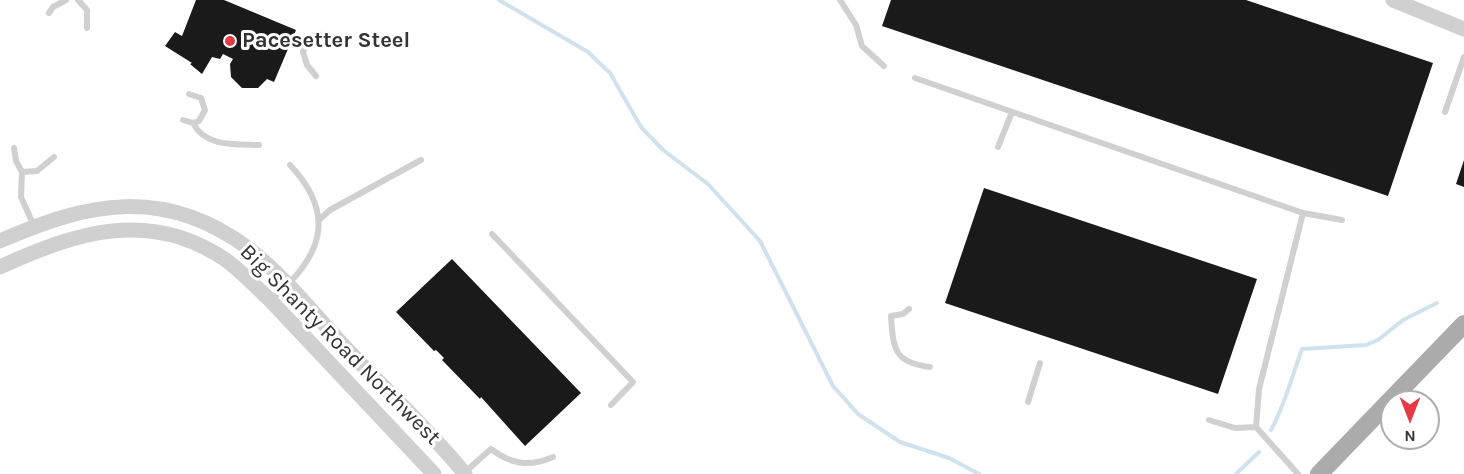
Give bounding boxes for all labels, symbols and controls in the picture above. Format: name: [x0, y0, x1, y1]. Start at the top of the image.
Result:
place label: Pacesetter Steel: [242, 28, 410, 54]
marker: Pacesetter Steel: [223, 34, 237, 48]
street label: Big Shanty Road Northwest: [234, 239, 446, 451]
north arrow: [1380, 390, 1440, 450]
text: N: [1404, 427, 1416, 446]

